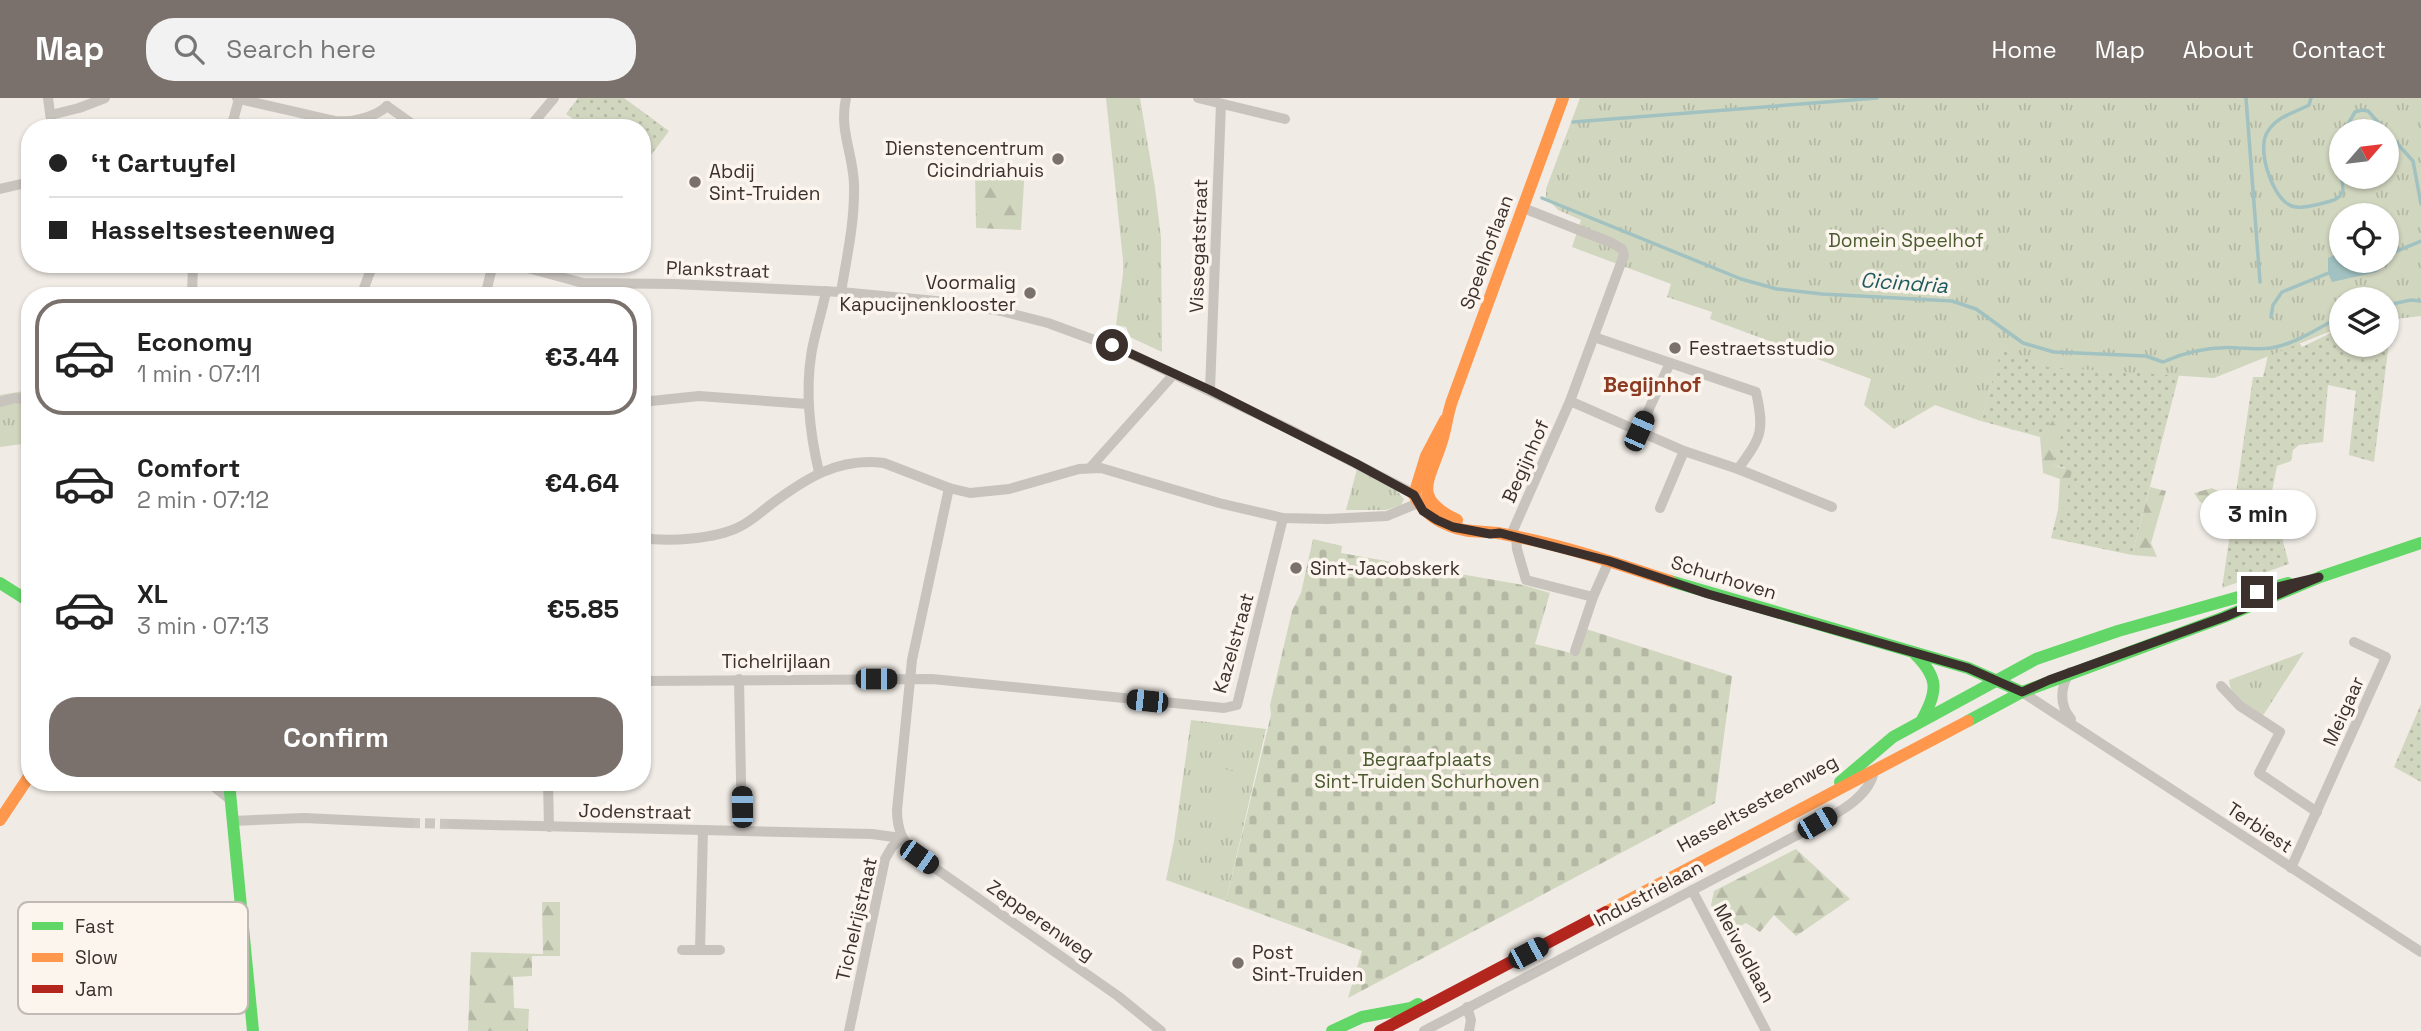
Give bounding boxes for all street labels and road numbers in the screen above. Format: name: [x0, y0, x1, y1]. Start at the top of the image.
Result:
street label: Vissegatstraat: [1184, 178, 1213, 314]
street label: Speelhoflaan: [1454, 191, 1519, 313]
street label: Plankstraat: [666, 255, 770, 284]
street label: Begijnhof: [1496, 416, 1555, 507]
street label: Schurhoven: [1668, 550, 1780, 605]
street label: Kazelstraat: [1207, 590, 1260, 696]
street label: Tichelrijlaan: [721, 649, 831, 674]
street label: Meigaar: [2317, 673, 2370, 750]
street label: Hasseltsesteenweg: [1672, 749, 1842, 858]
street label: Terbiest: [2222, 796, 2298, 859]
street label: Jodenstraat: [578, 798, 692, 825]
street label: Industrielaan: [1589, 854, 1707, 933]
street label: Tichelrijstraat: [830, 855, 883, 984]
street label: Zepperenweg: [982, 874, 1099, 967]
street label: Meiveldlaan: [1708, 899, 1781, 1007]

